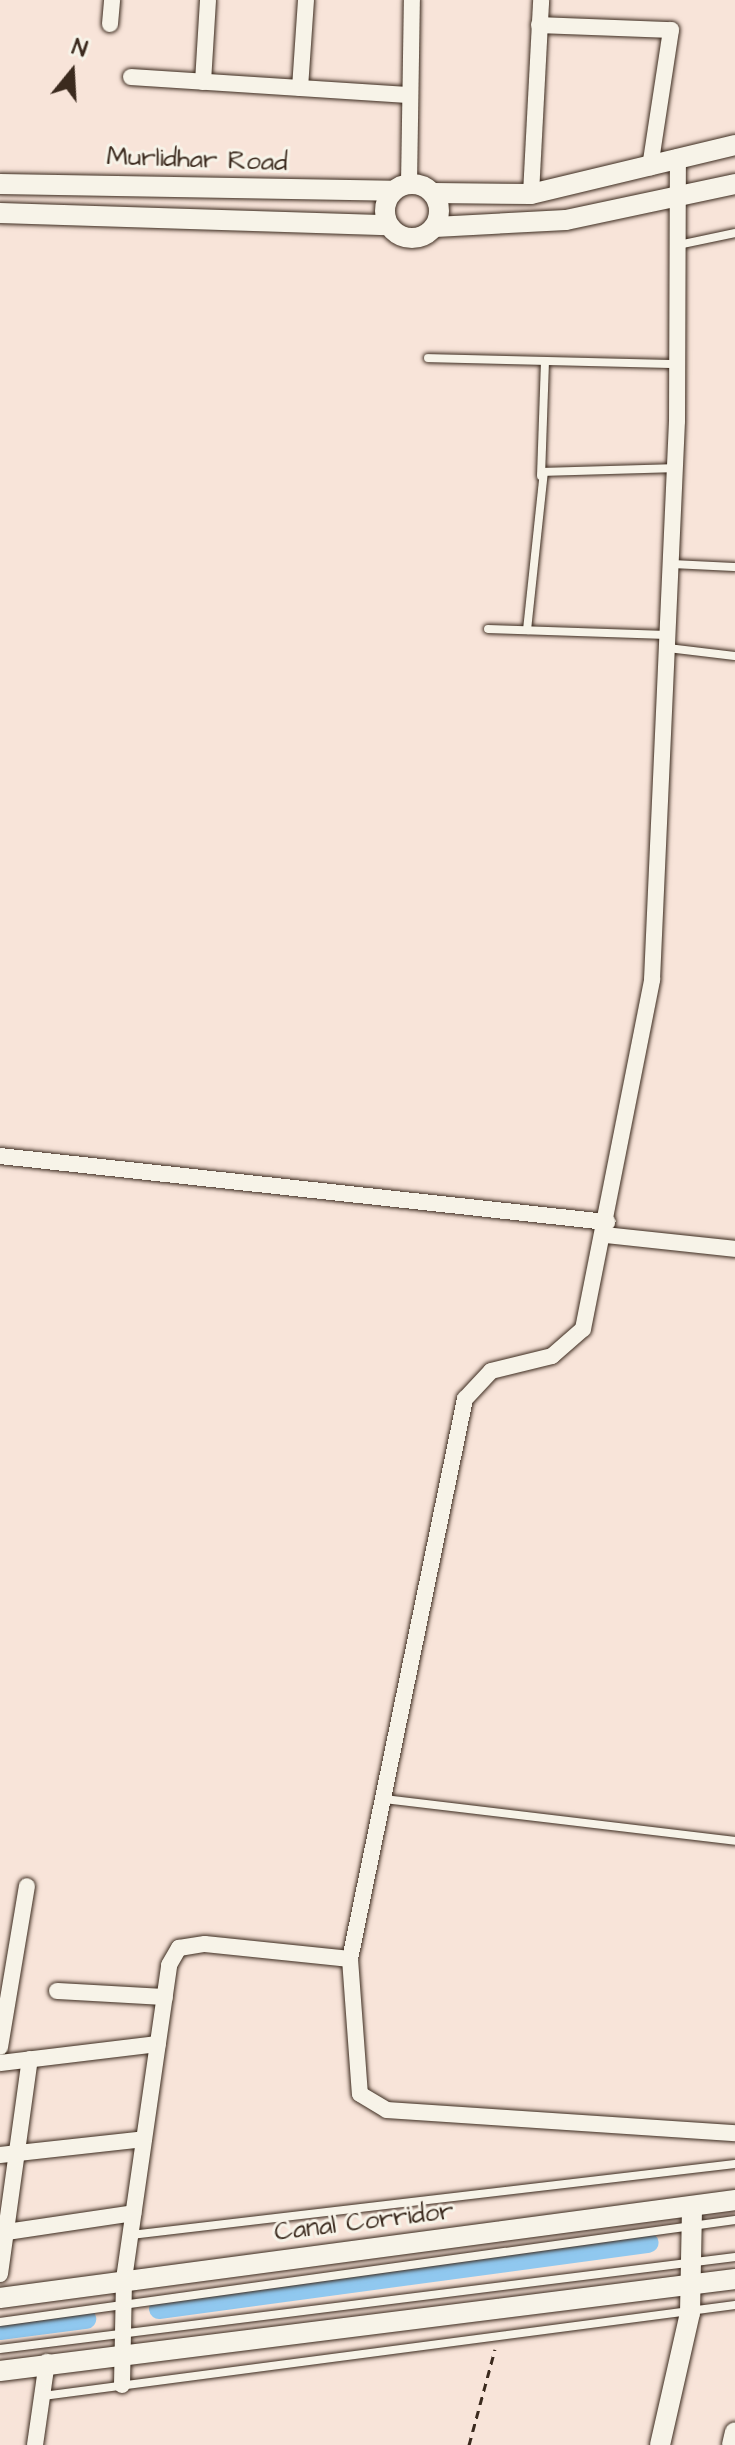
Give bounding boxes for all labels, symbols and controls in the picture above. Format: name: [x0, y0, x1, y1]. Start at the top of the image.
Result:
north arrow: [32, 32, 112, 112]
text: N: [68, 32, 91, 66]
street label: Murlidhar Road: [106, 141, 288, 179]
street label: Canal Corridor: [273, 2196, 455, 2248]

